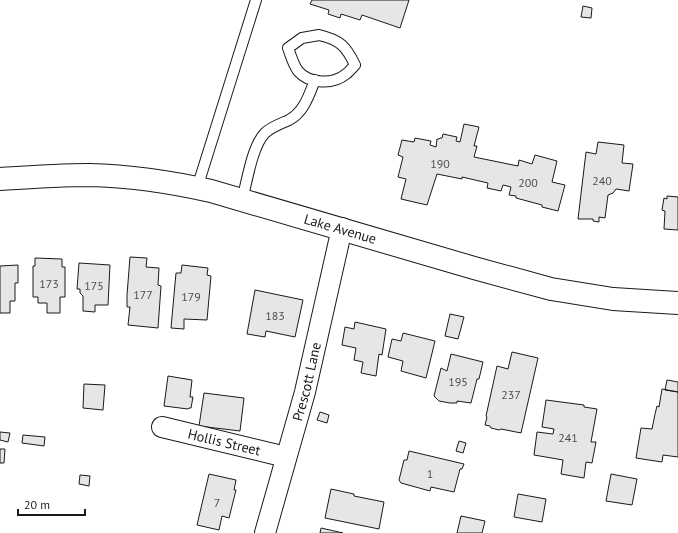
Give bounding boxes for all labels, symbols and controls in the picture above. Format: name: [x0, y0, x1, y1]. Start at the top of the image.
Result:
house number: 190: [430, 156, 450, 171]
house number: 240: [592, 173, 612, 188]
house number: 200: [518, 175, 538, 190]
street label: Lake Avenue: [302, 210, 379, 248]
house number: 173: [39, 276, 59, 291]
house number: 175: [84, 278, 104, 293]
house number: 177: [133, 287, 153, 302]
house number: 179: [181, 289, 201, 304]
house number: 183: [265, 308, 285, 323]
street label: Prescott Lane: [288, 341, 325, 423]
house number: 195: [448, 374, 468, 389]
house number: 237: [501, 387, 521, 402]
street label: Hollis Street: [186, 425, 263, 460]
house number: 241: [558, 430, 578, 445]
house number: 1: [427, 466, 433, 481]
scale bar: [18, 491, 85, 517]
house number: 7: [214, 495, 220, 510]
text: 20 m: [24, 497, 50, 512]

